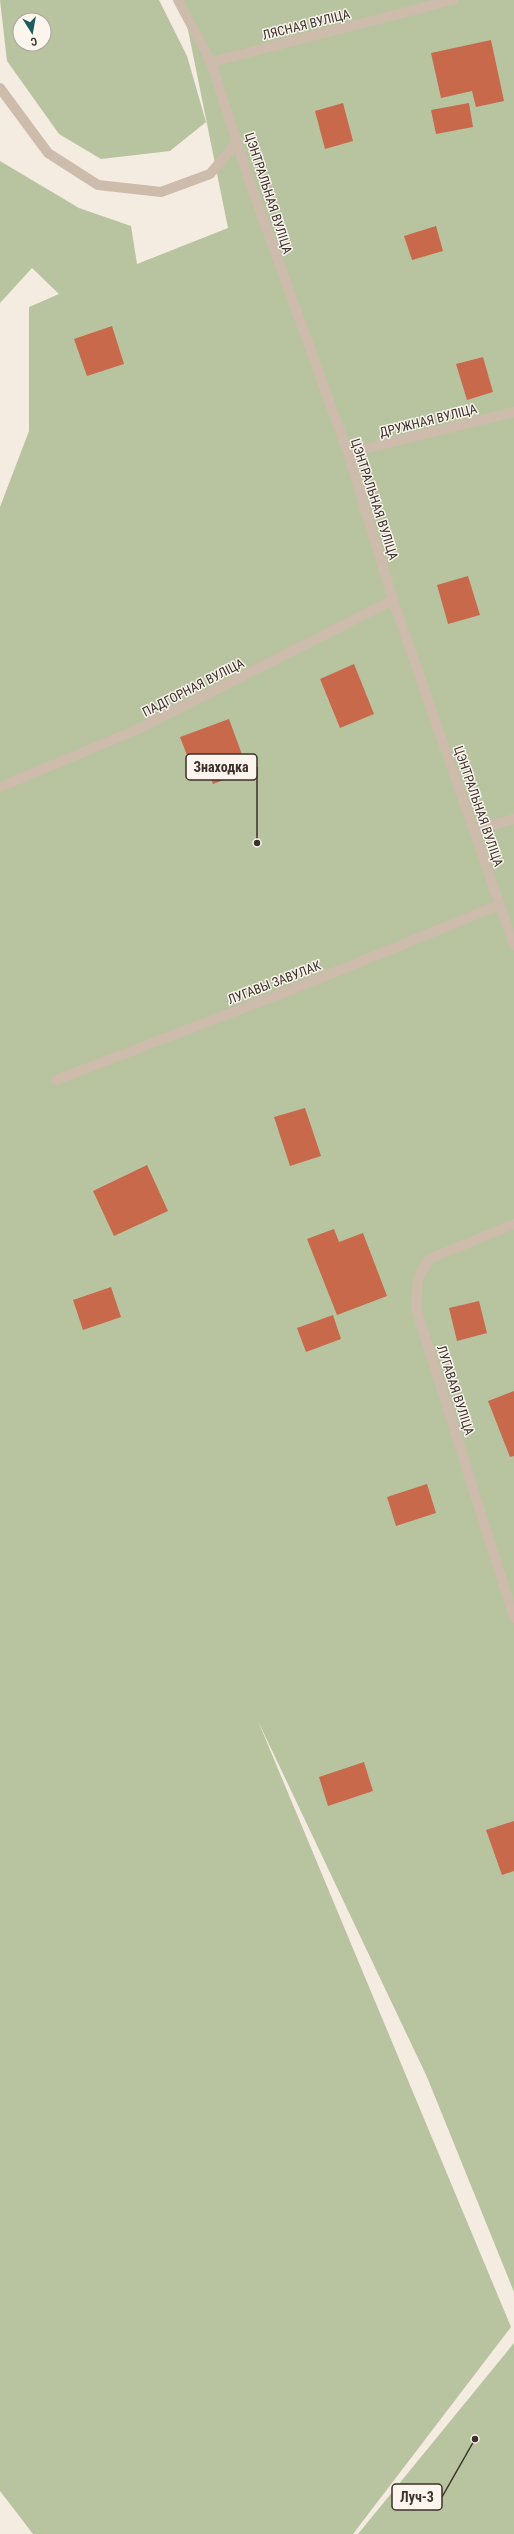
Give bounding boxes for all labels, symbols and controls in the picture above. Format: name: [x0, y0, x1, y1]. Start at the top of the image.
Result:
street label: ЛЯСНАЯ ВУЛІЦА: [261, 6, 352, 43]
north arrow: [12, 12, 52, 52]
text: С: [29, 34, 38, 48]
street label: ЦЭНТРАЛЬНАЯ ВУЛІЦА: [242, 131, 295, 256]
street label: ДРУЖНАЯ ВУЛІЦА: [378, 401, 479, 440]
street label: ЦЭНТРАЛЬНАЯ ВУЛІЦА: [348, 437, 401, 562]
street label: ПАДГОРНАЯ ВУЛІЦА: [140, 655, 247, 720]
street label: ЦЭНТРАЛЬНАЯ ВУЛІЦА: [451, 744, 506, 869]
callout: Знаходка: [186, 754, 257, 780]
text: Знаходка: [193, 759, 249, 775]
street label: ЛУГАВЫ ЗАВУЛАК: [225, 958, 324, 1007]
street label: ЛУГАВАЯ ВУЛІЦА: [434, 1343, 477, 1437]
callout: Луч-3: [392, 2484, 442, 2510]
text: Луч-3: [400, 2489, 434, 2505]

